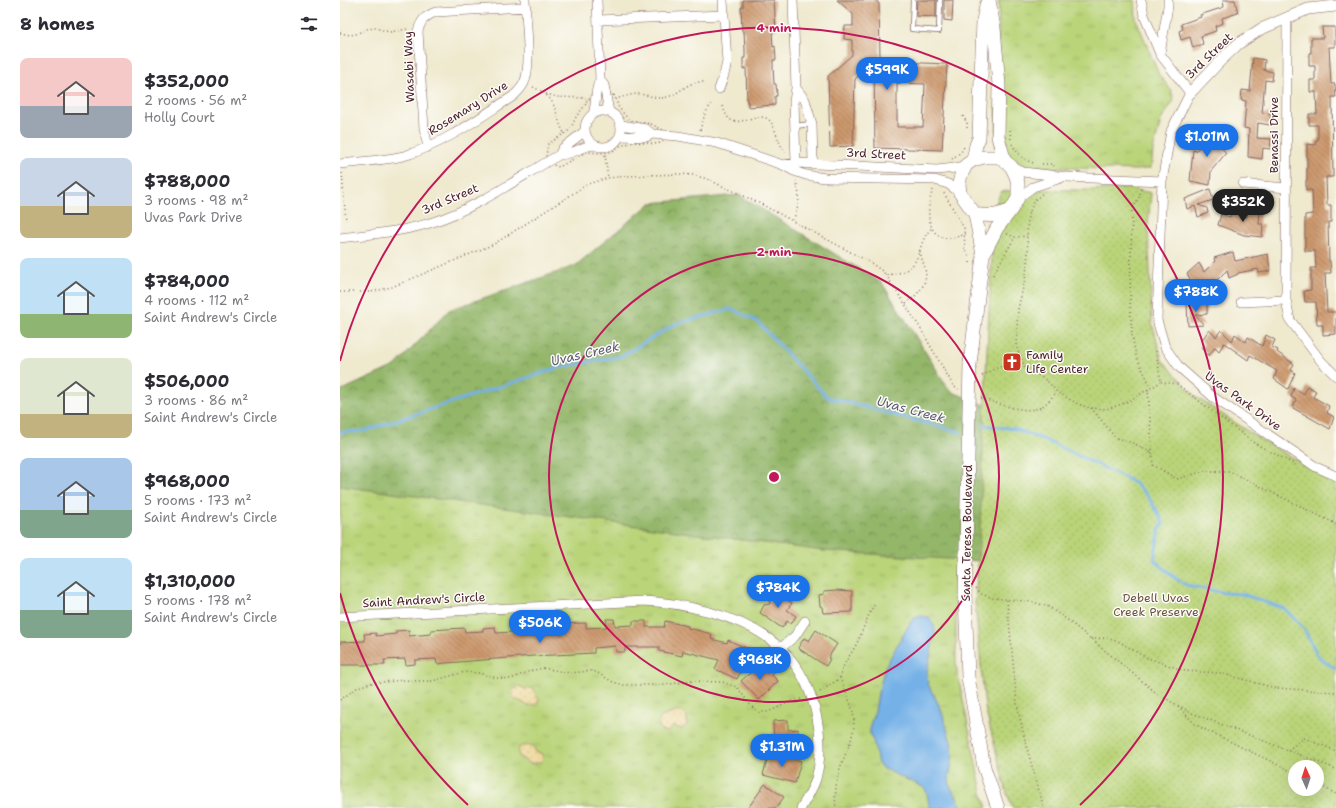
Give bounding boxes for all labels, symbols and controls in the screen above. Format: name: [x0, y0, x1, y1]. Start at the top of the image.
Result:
text: 8 homes: [20, 13, 95, 35]
icon: filters: [298, 13, 320, 35]
text: 4 min: [757, 20, 792, 36]
street label: 3rd Street: [1182, 29, 1236, 83]
street label: Wasabi Way: [400, 31, 418, 103]
pin: $599K: [859, 57, 915, 91]
text: $599K: [865, 61, 909, 78]
text: $352,000: [144, 70, 229, 92]
icon: home: [52, 74, 100, 122]
street label: Rosemary Drive: [425, 77, 511, 139]
text: 2 rooms · 56 m²: [144, 92, 247, 109]
street label: Benassi Drive: [1266, 96, 1282, 173]
text: Holly Court: [144, 109, 215, 126]
pin: $1.01M: [1174, 124, 1240, 158]
text: $1.01M: [1184, 128, 1230, 145]
street label: 3rd Street: [846, 144, 906, 164]
text: $788,000: [144, 170, 230, 192]
icon: home: [52, 174, 100, 222]
street label: 3rd Street: [419, 180, 481, 218]
pin: $352K: [1215, 189, 1271, 223]
text: 3 rooms · 98 m²: [144, 192, 248, 209]
text: $352K: [1221, 193, 1265, 210]
text: Uvas Park Drive: [144, 209, 243, 226]
text: 2 min: [757, 244, 792, 260]
text: $784,000: [144, 270, 230, 292]
icon: home: [52, 274, 100, 322]
pin: $788K: [1168, 279, 1224, 313]
text: $788K: [1174, 283, 1218, 300]
text: 4 rooms · 112 m²: [144, 292, 249, 309]
text: Saint Andrew's Circle: [144, 309, 277, 326]
water label: Uvas Creek: [549, 337, 622, 370]
place label: Family Life Center: [1026, 347, 1089, 377]
church icon: Family Life Center: [1001, 351, 1023, 373]
street label: Uvas Park Drive: [1201, 368, 1285, 434]
text: $506,000: [144, 370, 229, 392]
icon: home: [52, 374, 100, 422]
text: 3 rooms · 86 m²: [144, 392, 248, 409]
water label: Uvas Creek: [875, 392, 947, 427]
text: Saint Andrew's Circle: [144, 409, 277, 426]
street label: Santa Teresa Boulevard: [958, 464, 976, 602]
text: $968,000: [144, 470, 230, 492]
centre of rings: [767, 470, 781, 484]
icon: home: [52, 474, 100, 522]
text: 5 rooms · 173 m²: [144, 492, 251, 509]
text: Saint Andrew's Circle: [144, 509, 277, 526]
text: $1,310,000: [144, 570, 236, 592]
icon: home: [52, 574, 100, 622]
pin: $784K: [750, 575, 806, 609]
text: $784K: [756, 579, 800, 596]
street label: Saint Andrew's Circle: [362, 589, 486, 611]
park label: Debell Uvas Creek Preserve: [1113, 590, 1199, 620]
text: 5 rooms · 178 m²: [144, 592, 252, 609]
text: Saint Andrew's Circle: [144, 609, 277, 626]
pin: $506K: [512, 610, 568, 644]
text: $506K: [518, 614, 562, 631]
pin: $968K: [732, 647, 788, 681]
text: $968K: [738, 651, 782, 668]
pin: $1.31M: [749, 734, 815, 768]
text: $1.31M: [759, 738, 805, 755]
north arrow: [1288, 760, 1324, 796]
map controls: [1288, 760, 1324, 796]

